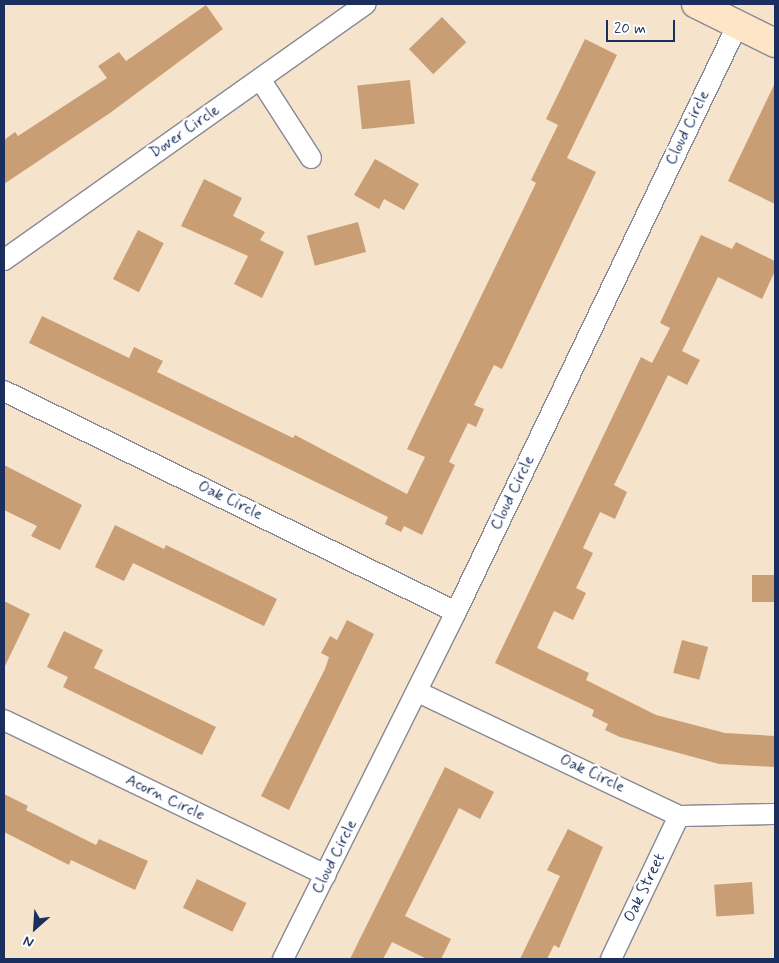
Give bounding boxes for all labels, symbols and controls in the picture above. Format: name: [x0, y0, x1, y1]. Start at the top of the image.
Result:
scale bar: [609, 10, 678, 42]
text: 20 m: [614, 19, 646, 39]
street label: Cloud Circle: [662, 88, 714, 168]
street label: Dover Circle: [146, 101, 224, 163]
street label: Cloud Circle: [487, 453, 539, 533]
street label: Oak Circle: [194, 477, 266, 525]
street label: Oak Circle: [556, 750, 628, 798]
street label: Acorn Circle: [122, 771, 208, 825]
street label: Cloud Circle: [308, 817, 362, 897]
street label: Oak Street: [620, 849, 670, 927]
north arrow: [10, 903, 60, 953]
text: N: [20, 931, 37, 952]

